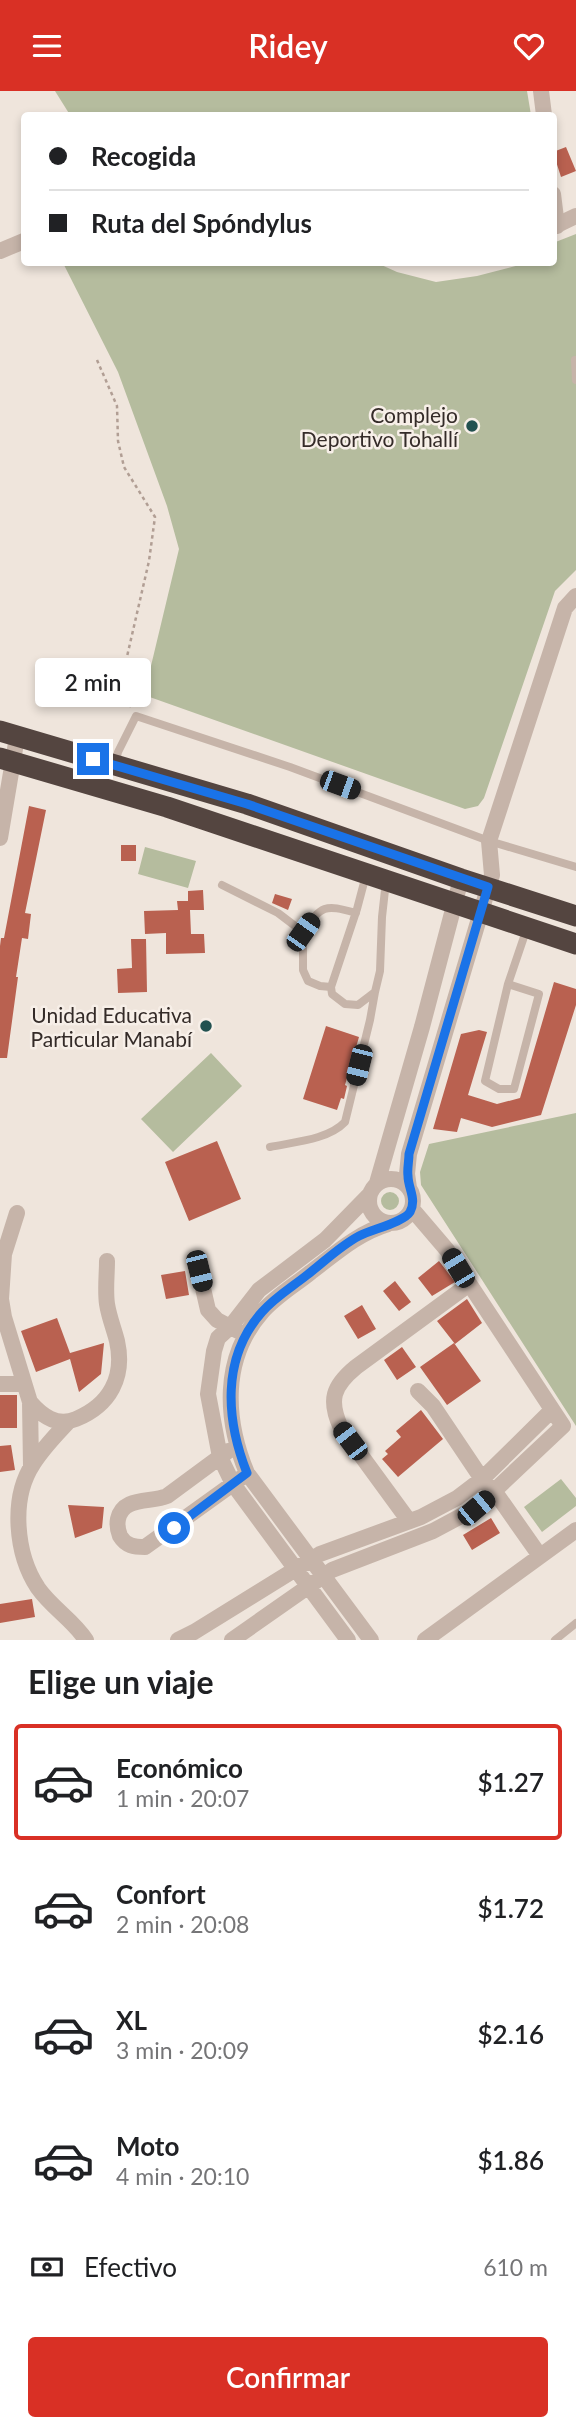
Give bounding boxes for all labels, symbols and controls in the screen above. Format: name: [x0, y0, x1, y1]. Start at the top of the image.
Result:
text: Ridey: [248, 26, 328, 65]
icon: menu: [28, 27, 66, 65]
icon: heart: [510, 27, 548, 65]
text: Recogida: [91, 140, 196, 172]
text: Ruta del Spóndylus: [91, 207, 312, 239]
place label: Complejo Deportivo Tohallí: [301, 402, 459, 451]
marker: Complejo Deportivo Tohallí: [464, 418, 480, 434]
callout: 2 min: [35, 657, 151, 707]
text: 2 min: [65, 668, 121, 696]
route end: [77, 743, 109, 775]
car: [317, 768, 364, 802]
car: [283, 909, 324, 955]
place label: Unidad Educativa Particular Manabí: [30, 1002, 193, 1051]
marker: Unidad Educativa Particular Manabí: [198, 1018, 214, 1034]
car: [344, 1042, 375, 1088]
car: [439, 1245, 478, 1291]
car: [184, 1248, 215, 1294]
car: [329, 1418, 372, 1464]
car: [454, 1486, 499, 1530]
route start: [158, 1512, 190, 1544]
text: Elige un viaje: [28, 1662, 213, 1701]
icon: car: [32, 1751, 95, 1814]
text: Económico: [116, 1752, 243, 1784]
text: $1.27: [478, 1766, 544, 1798]
text: 1 min · 20:07: [116, 1784, 249, 1812]
icon: car: [32, 1877, 95, 1940]
text: Confort: [116, 1878, 206, 1910]
text: $1.72: [478, 1892, 544, 1924]
text: 2 min · 20:08: [116, 1910, 249, 1938]
icon: car: [32, 2003, 95, 2066]
text: XL: [116, 2004, 147, 2036]
text: $2.16: [478, 2018, 544, 2050]
text: 3 min · 20:09: [116, 2036, 249, 2064]
icon: car: [32, 2129, 95, 2192]
text: Moto: [116, 2130, 179, 2162]
text: $1.86: [478, 2144, 544, 2176]
text: 4 min · 20:10: [116, 2162, 249, 2190]
icon: cash: [28, 2248, 66, 2286]
text: Efectivo: [84, 2251, 177, 2283]
text: 610 m: [483, 2253, 548, 2281]
button: Confirmar: [28, 2337, 548, 2417]

